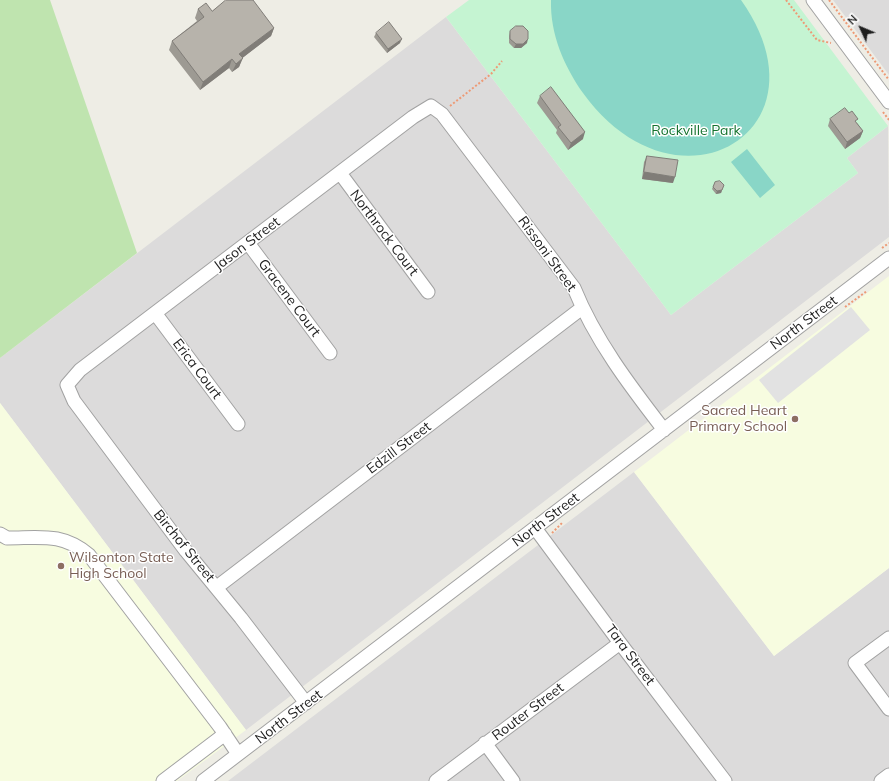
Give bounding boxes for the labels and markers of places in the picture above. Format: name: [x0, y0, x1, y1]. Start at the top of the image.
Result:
place label: Sacred Heart Primary School: [689, 403, 787, 436]
marker: Sacred Heart Primary School: [790, 414, 800, 424]
place label: Wilsonton State High School: [69, 550, 173, 582]
marker: Wilsonton State High School: [56, 561, 66, 571]

